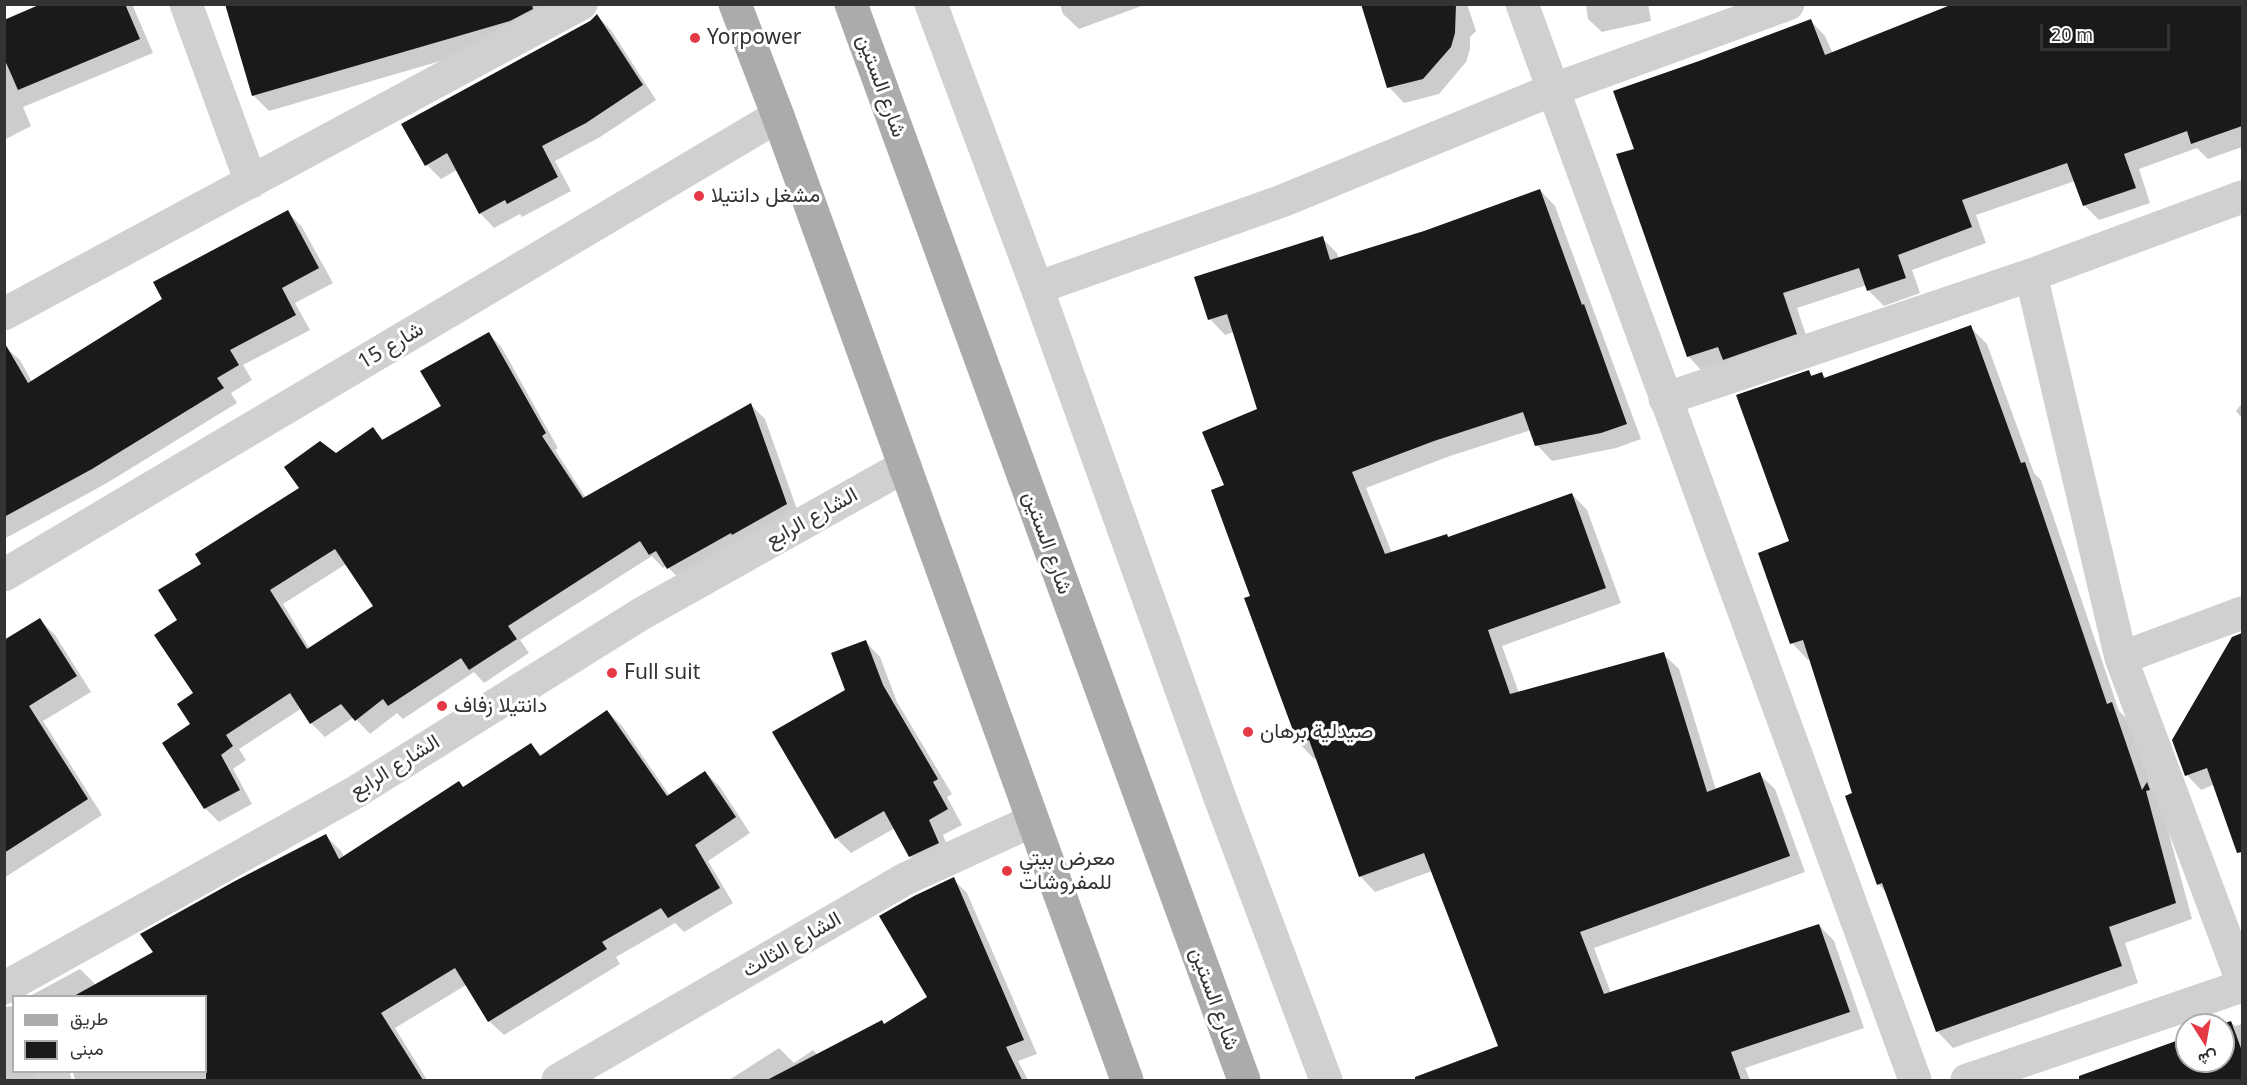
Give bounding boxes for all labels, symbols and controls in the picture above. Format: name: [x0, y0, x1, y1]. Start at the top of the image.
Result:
scale bar: [2043, 12, 2174, 50]
text: 20 m: [2051, 22, 2093, 46]
place label: Yorpower: [707, 25, 801, 51]
marker: Yorpower: [688, 31, 702, 45]
street label: شارع الستين: [851, 31, 911, 141]
place label: مشغل دانتيلا: [711, 183, 820, 209]
marker: مشغل دانتيلا: [692, 189, 706, 203]
street label: شارع 15: [354, 317, 428, 375]
street label: الشارع الرابع: [762, 482, 862, 554]
street label: شارع الستين: [1017, 488, 1077, 598]
place label: Full suit: [624, 660, 700, 686]
marker: Full suit: [605, 666, 619, 680]
place label: دانتيلا زفاف: [454, 693, 547, 719]
marker: دانتيلا زفاف: [435, 699, 449, 713]
place label: صيدلية برهان: [1260, 719, 1373, 745]
marker: صيدلية برهان: [1241, 725, 1255, 739]
street label: الشارع الرابع: [345, 730, 445, 804]
place label: معرض بيتي للمفروشات: [1019, 846, 1115, 896]
marker: معرض بيتي للمفروشات: [1000, 864, 1014, 878]
street label: الشارع الثالث: [738, 907, 846, 983]
street label: شارع الستين: [1184, 944, 1244, 1054]
legend: [12, 995, 207, 1073]
text: طريق: [70, 1006, 108, 1030]
north arrow: [2175, 1013, 2235, 1073]
text: مبنى: [70, 1036, 104, 1060]
text: ش: [2197, 1046, 2220, 1071]

